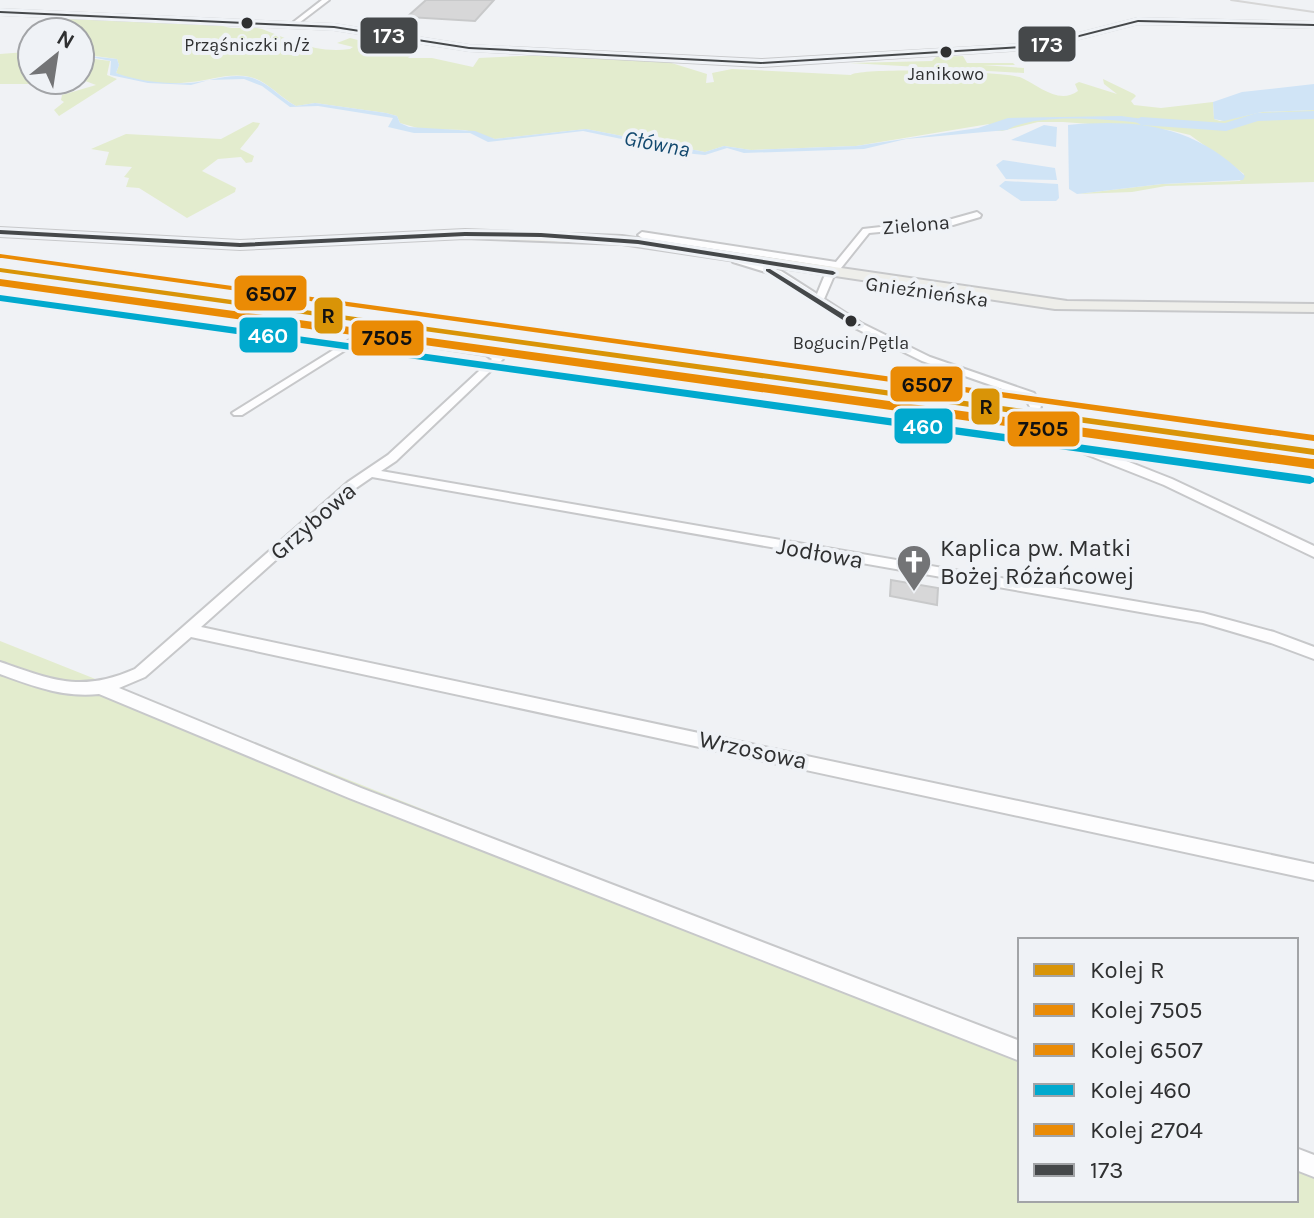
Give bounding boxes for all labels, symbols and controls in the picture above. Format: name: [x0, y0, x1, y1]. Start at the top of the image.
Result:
marker: Prząśniczki n/ż: [239, 15, 255, 31]
north arrow: [16, 16, 96, 96]
line badge: 173: [359, 16, 419, 55]
text: 173: [373, 23, 405, 49]
text: N: [52, 24, 79, 55]
line badge: 173: [1017, 25, 1077, 63]
text: 173: [1031, 32, 1063, 58]
place label: Prząśniczki n/ż: [184, 34, 310, 56]
marker: Janikowo: [938, 44, 954, 60]
place label: Janikowo: [908, 63, 984, 85]
water label: Główna: [622, 125, 692, 163]
street label: Zielona: [881, 211, 951, 239]
street label: Gnieźnieńska: [864, 272, 990, 312]
line badge: 6507: [233, 274, 308, 312]
text: 6507: [245, 281, 297, 307]
line badge: R: [313, 296, 344, 335]
text: R: [321, 303, 335, 329]
marker: Bogucin/Pętla: [843, 313, 859, 329]
line badge: 460: [238, 316, 299, 354]
line badge: 7505: [350, 319, 425, 357]
text: 460: [248, 323, 288, 349]
text: 7505: [362, 325, 412, 351]
place label: Bogucin/Pętla: [793, 332, 909, 354]
line badge: 6507: [889, 365, 964, 403]
text: 6507: [901, 372, 953, 398]
line badge: R: [970, 387, 1001, 426]
text: R: [979, 394, 993, 420]
line badge: 460: [893, 407, 954, 445]
line badge: 7505: [1006, 410, 1081, 448]
text: 460: [903, 414, 943, 440]
text: 7505: [1018, 416, 1068, 442]
street label: Grzybowa: [264, 476, 362, 566]
street label: Jodłowa: [774, 532, 866, 574]
place label: Kaplica pw. Matki Bożej Różańcowej: [940, 534, 1135, 590]
church icon: Kaplica pw. Matki Bożej Różańcowej: [895, 543, 933, 593]
street label: Wrzosowa: [696, 725, 810, 775]
legend: [1018, 938, 1298, 1202]
text: Kolej R: [1090, 956, 1165, 984]
text: Kolej 7505: [1090, 996, 1203, 1024]
text: Kolej 6507: [1090, 1036, 1203, 1064]
text: Kolej 460: [1090, 1076, 1191, 1104]
text: Kolej 2704: [1090, 1116, 1203, 1144]
text: 173: [1090, 1156, 1123, 1184]

